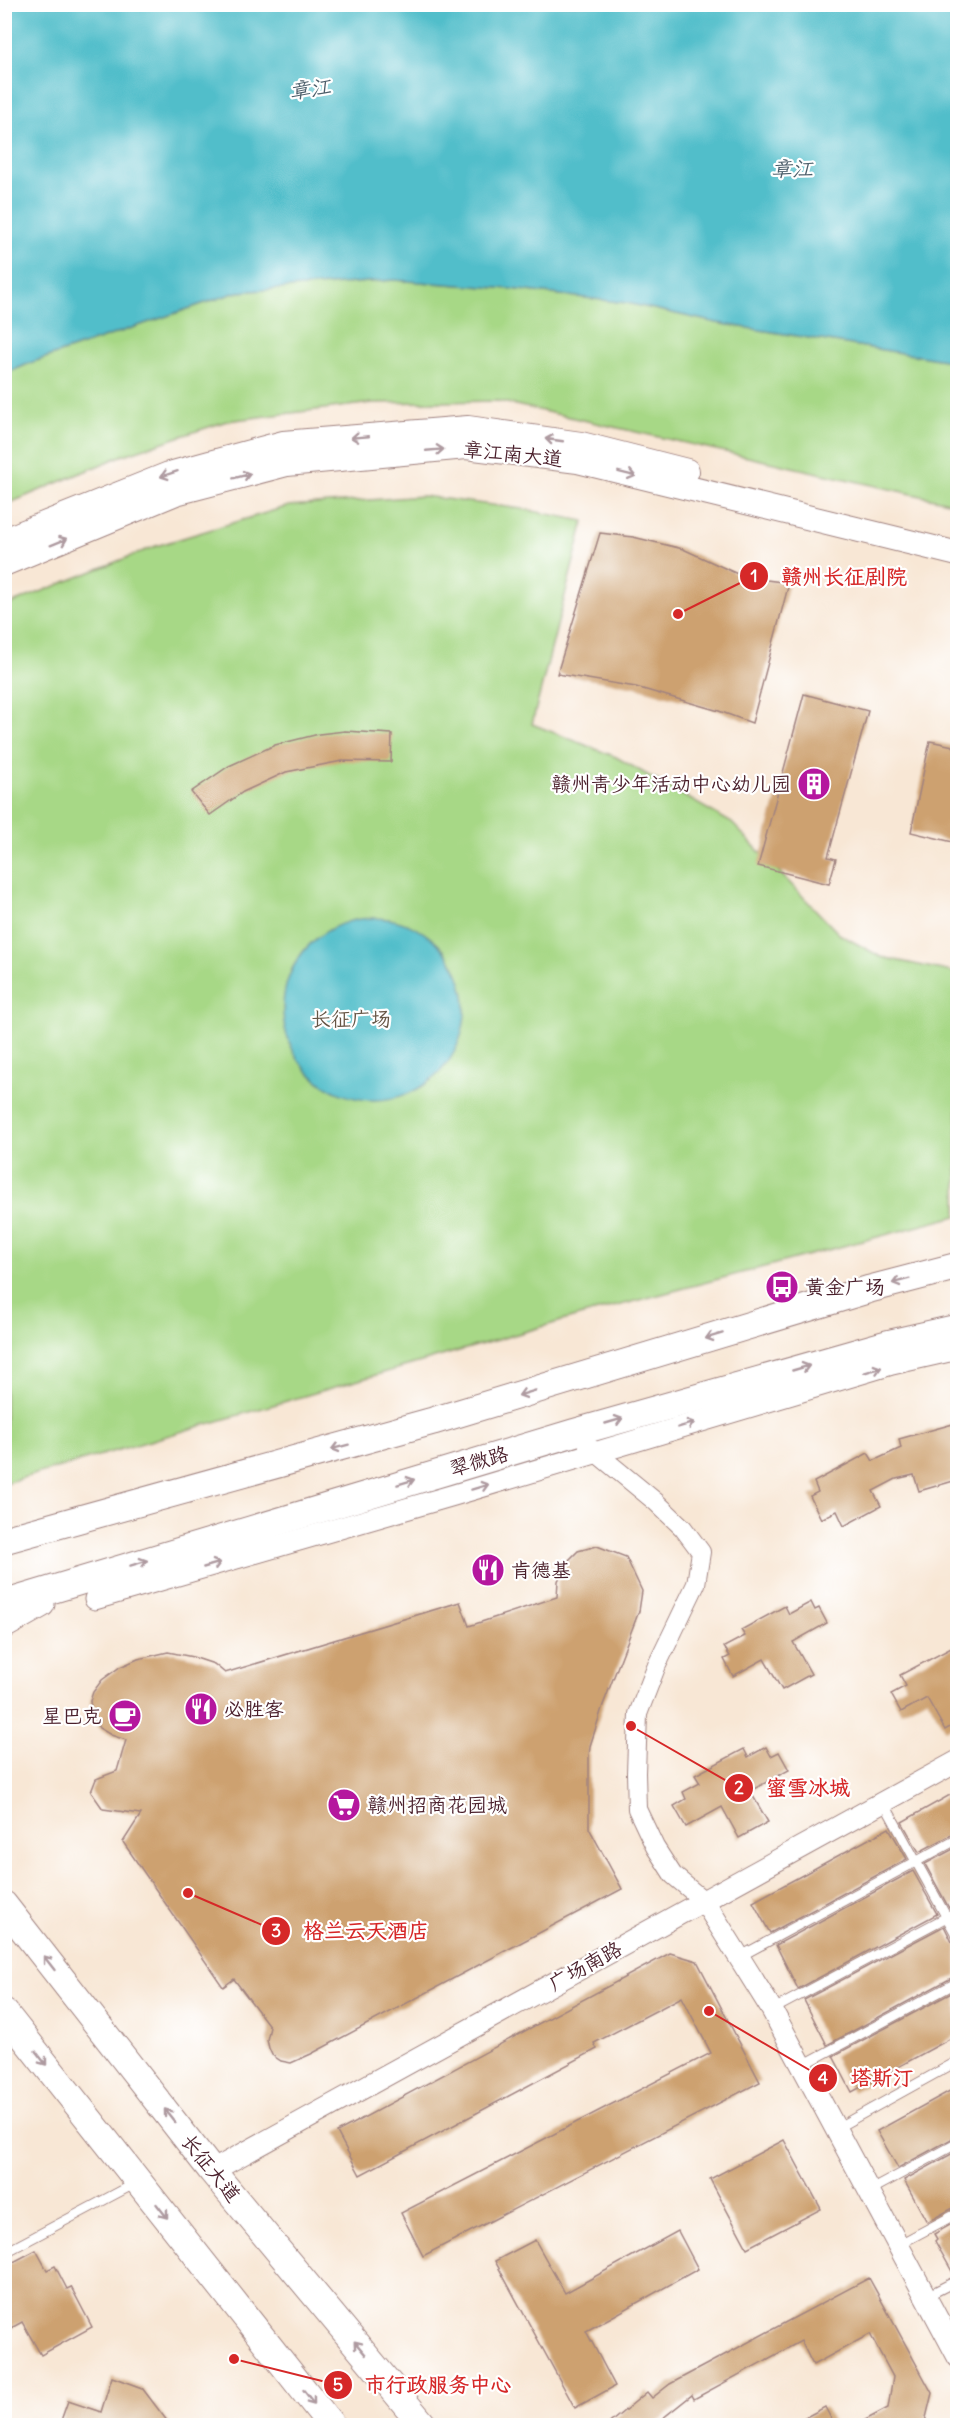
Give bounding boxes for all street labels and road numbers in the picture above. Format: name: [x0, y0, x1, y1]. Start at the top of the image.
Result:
street label: 章江南大道: [462, 436, 564, 471]
street label: 翠微路: [447, 1440, 512, 1481]
street label: 广场南路: [544, 1935, 627, 1996]
street label: 长征大道: [177, 2129, 246, 2207]

